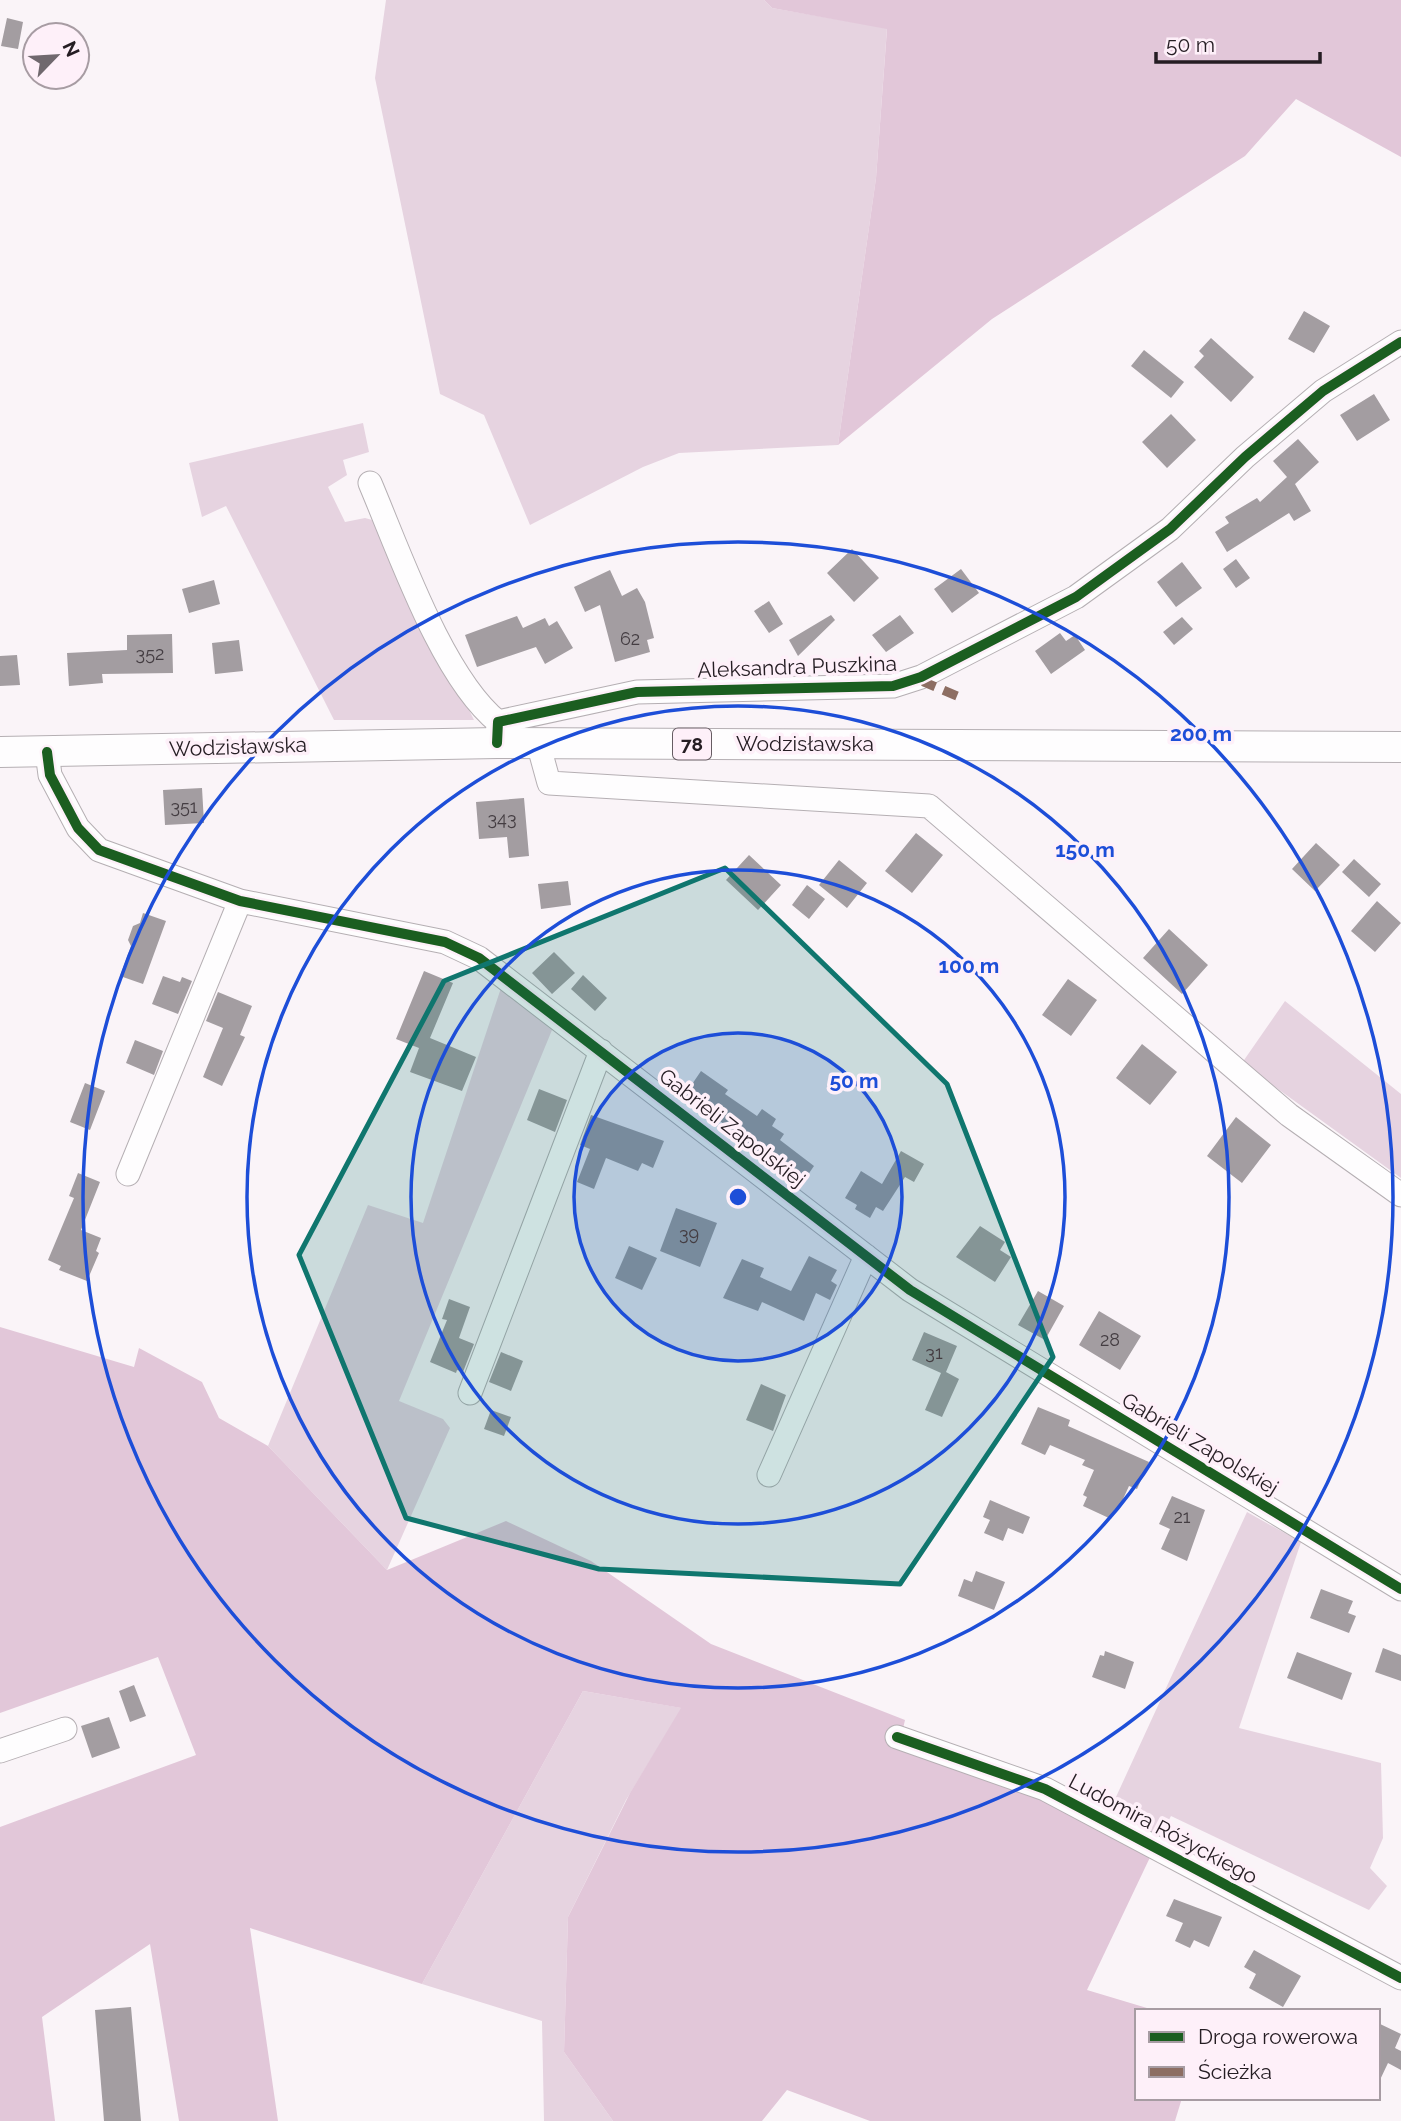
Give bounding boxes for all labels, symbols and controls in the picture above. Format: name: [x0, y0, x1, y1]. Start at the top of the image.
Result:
north arrow: [21, 21, 91, 91]
scale bar: [1156, 21, 1320, 65]
text: 50 m: [1166, 32, 1215, 57]
text: N: [58, 38, 84, 60]
house number: 62: [620, 628, 640, 649]
house number: 352: [136, 643, 164, 664]
street label: Aleksandra Puszkina: [697, 651, 897, 682]
text: 200 m: [1170, 721, 1232, 746]
road number: 78: [673, 729, 711, 760]
street label: Wodzisławska: [736, 731, 874, 756]
street label: Wodzisławska: [169, 732, 307, 761]
house number: 351: [170, 796, 198, 817]
house number: 343: [487, 808, 517, 829]
text: 150 m: [1055, 837, 1115, 862]
text: 100 m: [939, 953, 999, 978]
street label: Gabrieli Zapolskiej: [654, 1063, 810, 1192]
text: 50 m: [829, 1068, 879, 1093]
centre of rings: [726, 1185, 750, 1209]
house number: 39: [679, 1223, 699, 1244]
house number: 28: [1100, 1329, 1120, 1350]
house number: 31: [925, 1342, 943, 1363]
street label: Gabrieli Zapolskiej: [1117, 1387, 1283, 1500]
house number: 21: [1173, 1506, 1191, 1527]
street label: Ludomira Różyckiego: [1065, 1768, 1262, 1889]
legend: [1135, 2009, 1380, 2100]
text: Droga rowerowa: [1198, 2024, 1358, 2049]
text: Ścieżka: [1198, 2059, 1272, 2084]

